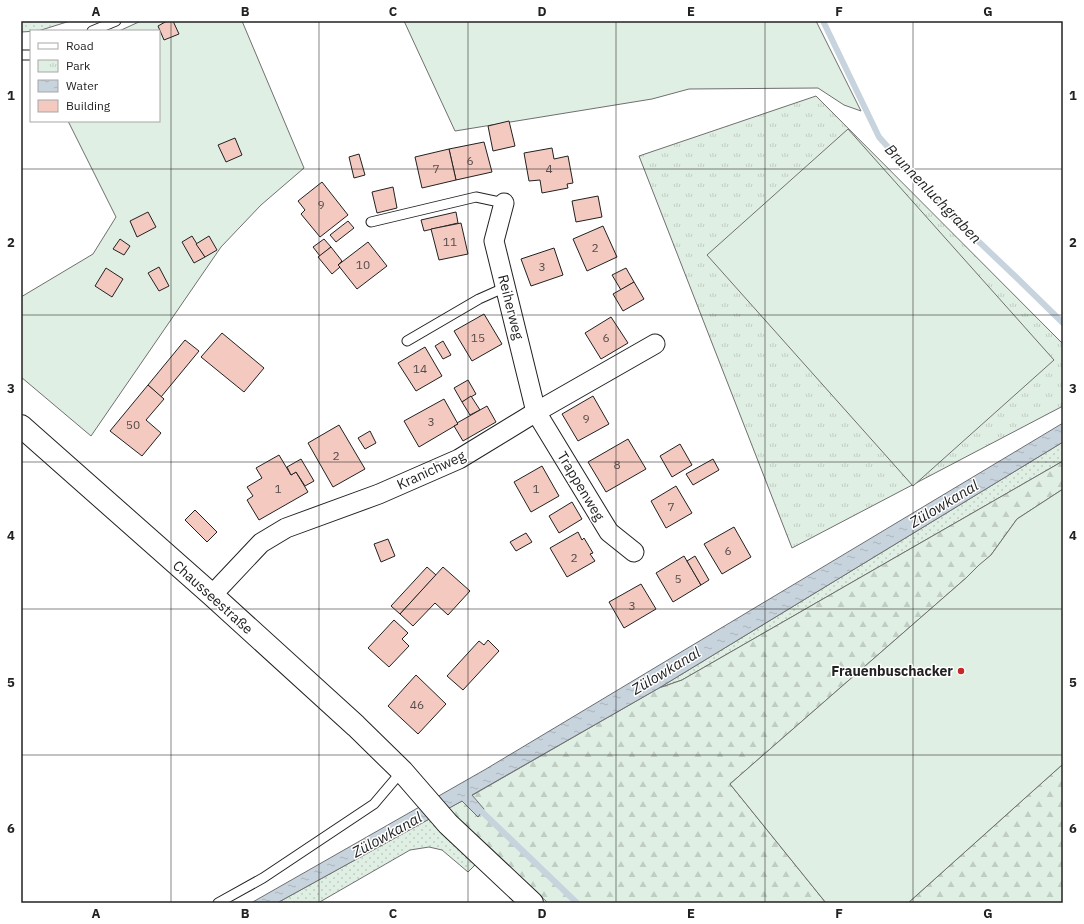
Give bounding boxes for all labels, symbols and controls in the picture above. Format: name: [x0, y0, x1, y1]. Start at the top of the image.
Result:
text: A: [92, 3, 101, 20]
text: B: [241, 3, 250, 20]
text: C: [389, 3, 398, 20]
text: D: [537, 3, 547, 20]
text: E: [687, 3, 695, 20]
text: F: [835, 3, 843, 20]
text: G: [983, 3, 993, 20]
legend: [30, 30, 160, 122]
text: Road: [66, 38, 94, 53]
text: Park: [66, 58, 91, 73]
text: Water: [66, 78, 99, 93]
text: 1: [7, 87, 15, 104]
text: 1: [1069, 87, 1077, 104]
text: Building: [66, 98, 111, 113]
water label: Brunnenluchgraben: [881, 140, 986, 247]
house number: 6: [466, 153, 474, 168]
house number: 7: [432, 161, 440, 176]
house number: 4: [545, 161, 553, 176]
house number: 9: [317, 197, 325, 212]
text: 2: [7, 234, 15, 251]
house number: 11: [443, 234, 457, 249]
text: 2: [1069, 234, 1077, 251]
house number: 2: [591, 240, 599, 255]
house number: 10: [356, 257, 370, 272]
house number: 3: [538, 259, 546, 274]
street label: Reiherweg: [494, 273, 528, 342]
house number: 15: [471, 330, 485, 345]
house number: 6: [602, 330, 610, 345]
house number: 14: [413, 361, 427, 376]
text: 3: [7, 380, 15, 397]
text: 3: [1069, 380, 1077, 397]
house number: 9: [582, 411, 590, 426]
house number: 3: [427, 414, 435, 429]
house number: 50: [126, 417, 140, 432]
street label: Kranichweg: [394, 446, 469, 494]
house number: 2: [332, 448, 340, 463]
street label: Trappenweg: [553, 448, 609, 524]
house number: 8: [613, 457, 621, 472]
water label: Zülowkanal: [905, 476, 982, 532]
house number: 1: [274, 481, 282, 496]
house number: 1: [532, 481, 540, 496]
house number: 7: [667, 499, 675, 514]
text: 4: [7, 527, 15, 544]
text: 4: [1069, 527, 1077, 544]
house number: 6: [724, 543, 732, 558]
house number: 2: [570, 550, 578, 565]
street label: Chausseestraße: [169, 556, 257, 638]
house number: 5: [674, 571, 682, 586]
house number: 3: [628, 598, 636, 613]
water label: Zülowkanal: [627, 643, 704, 699]
place label: Frauenbuschacker: [831, 662, 953, 680]
marker: Frauenbuschacker: [956, 666, 966, 676]
text: 5: [7, 674, 15, 691]
text: 5: [1069, 674, 1077, 691]
house number: 46: [410, 697, 424, 712]
water label: Zülowkanal: [348, 808, 425, 862]
text: 6: [7, 820, 15, 837]
text: 6: [1069, 820, 1077, 837]
text: A: [92, 905, 101, 922]
text: B: [241, 905, 250, 922]
text: C: [389, 905, 398, 922]
text: D: [537, 905, 547, 922]
text: E: [687, 905, 695, 922]
text: F: [835, 905, 843, 922]
text: G: [983, 905, 993, 922]

